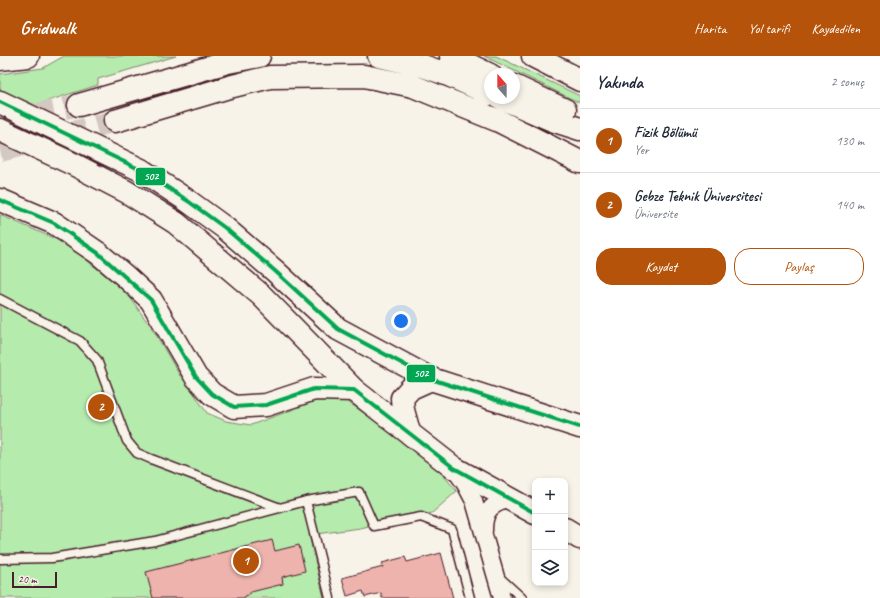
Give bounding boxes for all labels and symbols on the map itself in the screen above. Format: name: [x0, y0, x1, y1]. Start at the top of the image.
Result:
north arrow: [484, 68, 520, 104]
line badge: 502: [135, 167, 166, 186]
text: 502: [144, 169, 159, 183]
your location: [391, 311, 411, 331]
line badge: 502: [406, 364, 436, 383]
text: 502: [414, 366, 429, 380]
pin: 2: [88, 392, 114, 422]
pin: 1: [233, 546, 259, 576]
scale bar: [12, 570, 57, 589]

